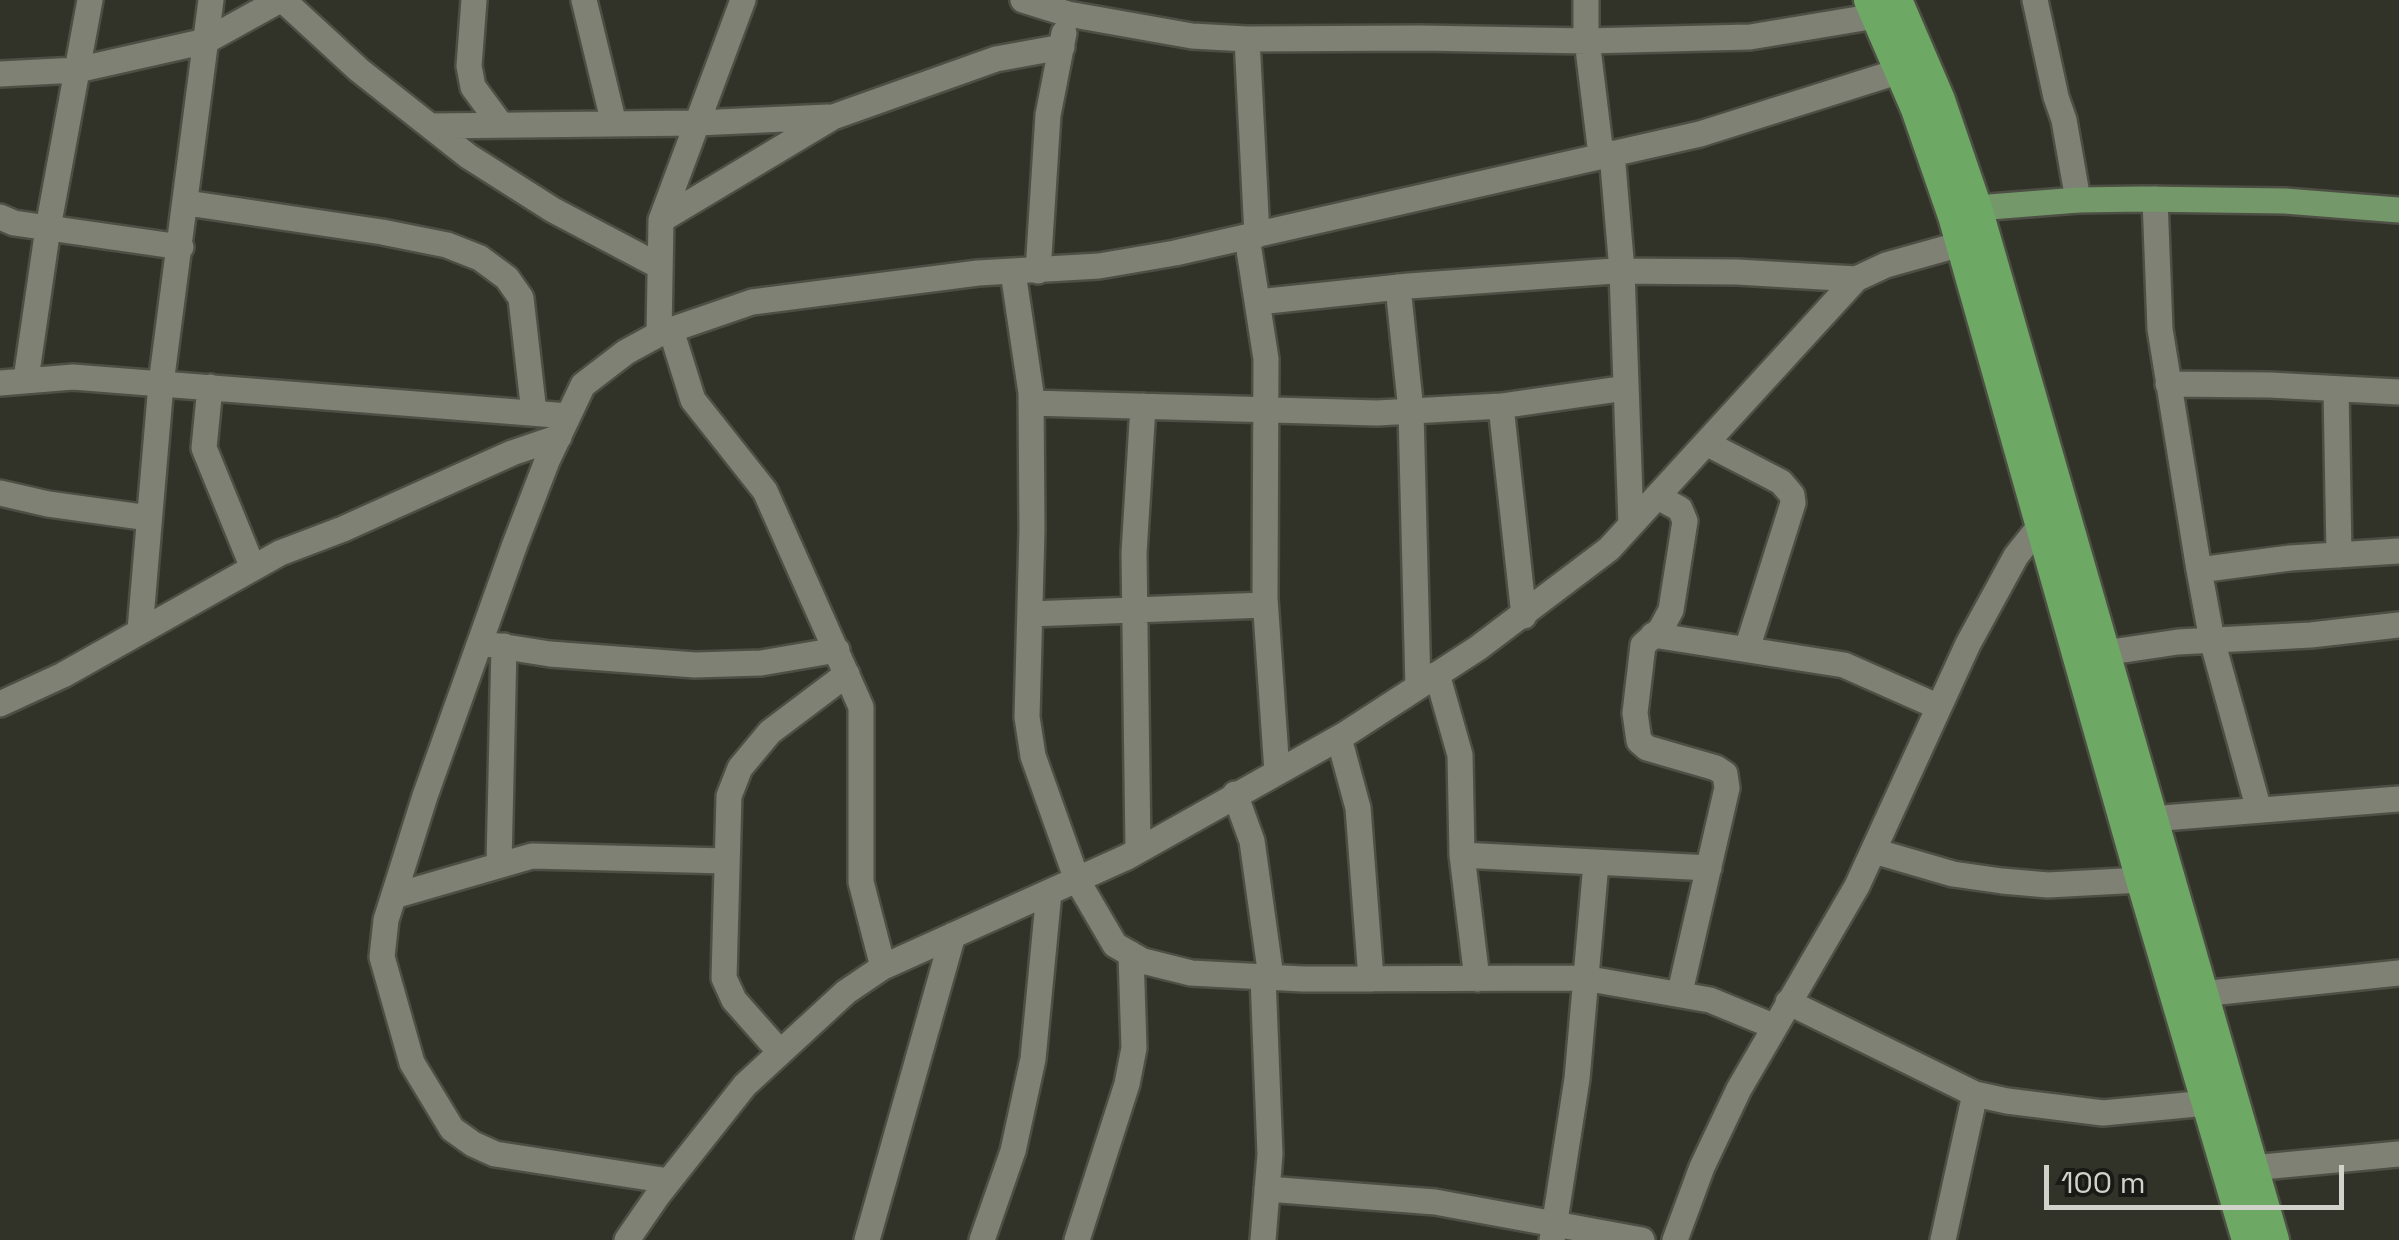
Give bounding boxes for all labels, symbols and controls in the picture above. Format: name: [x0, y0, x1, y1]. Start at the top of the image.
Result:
scale bar: [2049, 1145, 2349, 1207]
text: 100 m: [2061, 1163, 2146, 1202]

